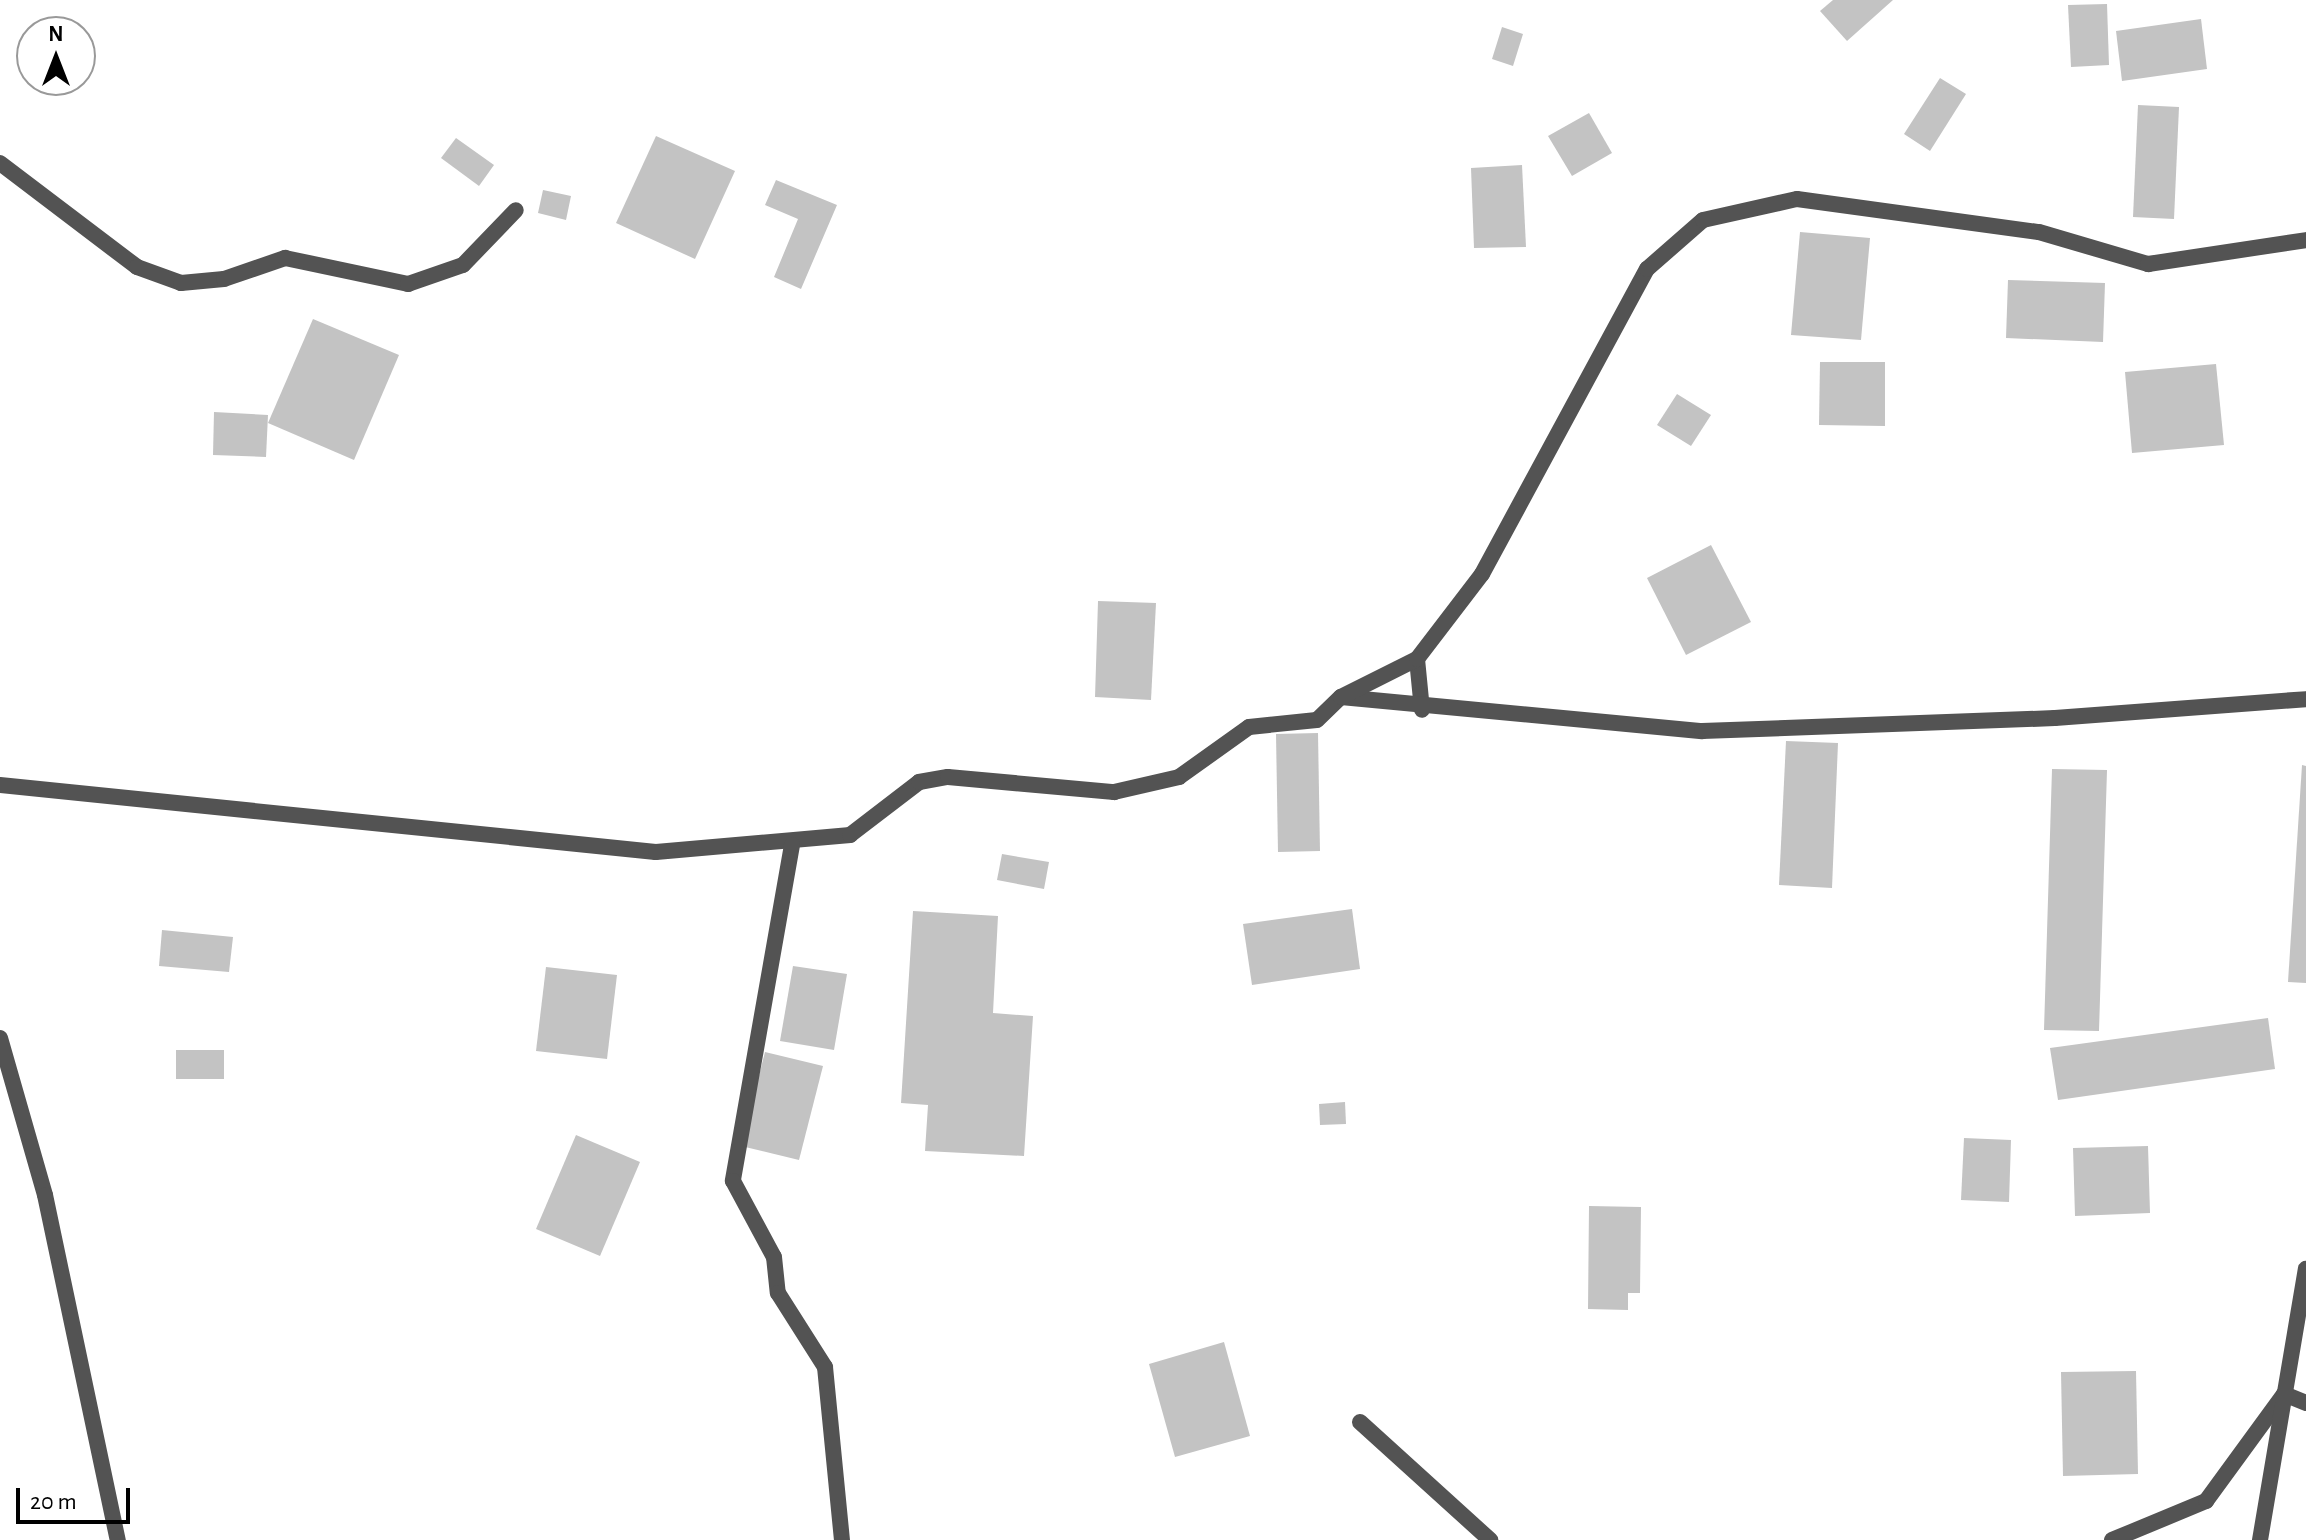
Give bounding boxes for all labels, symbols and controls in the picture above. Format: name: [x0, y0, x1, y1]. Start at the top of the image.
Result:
north arrow: [16, 16, 96, 96]
text: N: [48, 23, 64, 45]
scale bar: [20, 1472, 134, 1522]
text: 20 m: [30, 1490, 77, 1514]

